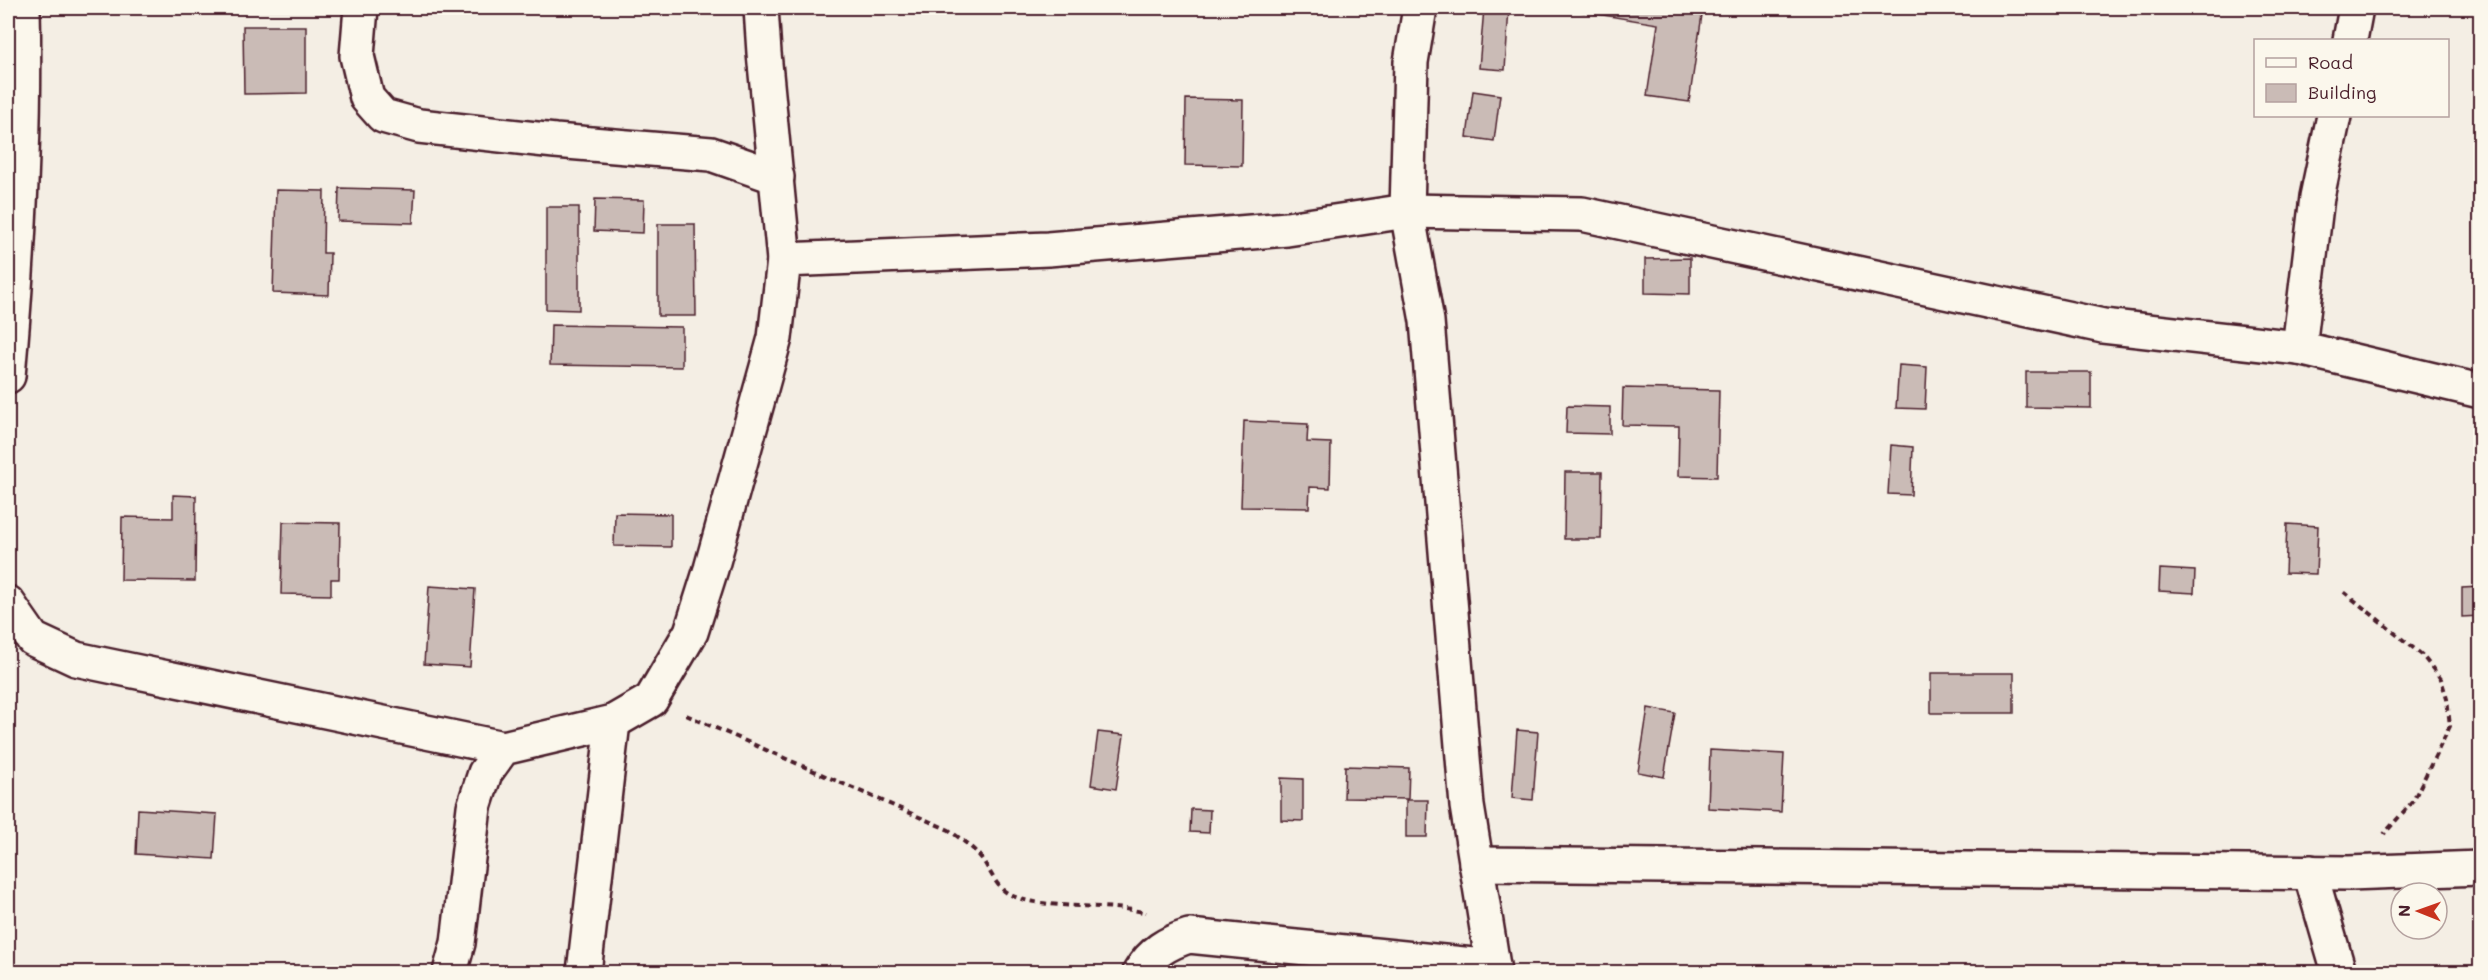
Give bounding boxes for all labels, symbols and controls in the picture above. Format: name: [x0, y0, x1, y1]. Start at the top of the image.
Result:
legend: [2254, 39, 2449, 117]
text: Road: [2308, 50, 2353, 74]
text: Building: [2308, 80, 2376, 104]
north arrow: [2389, 881, 2449, 941]
text: N: [2393, 904, 2414, 917]

